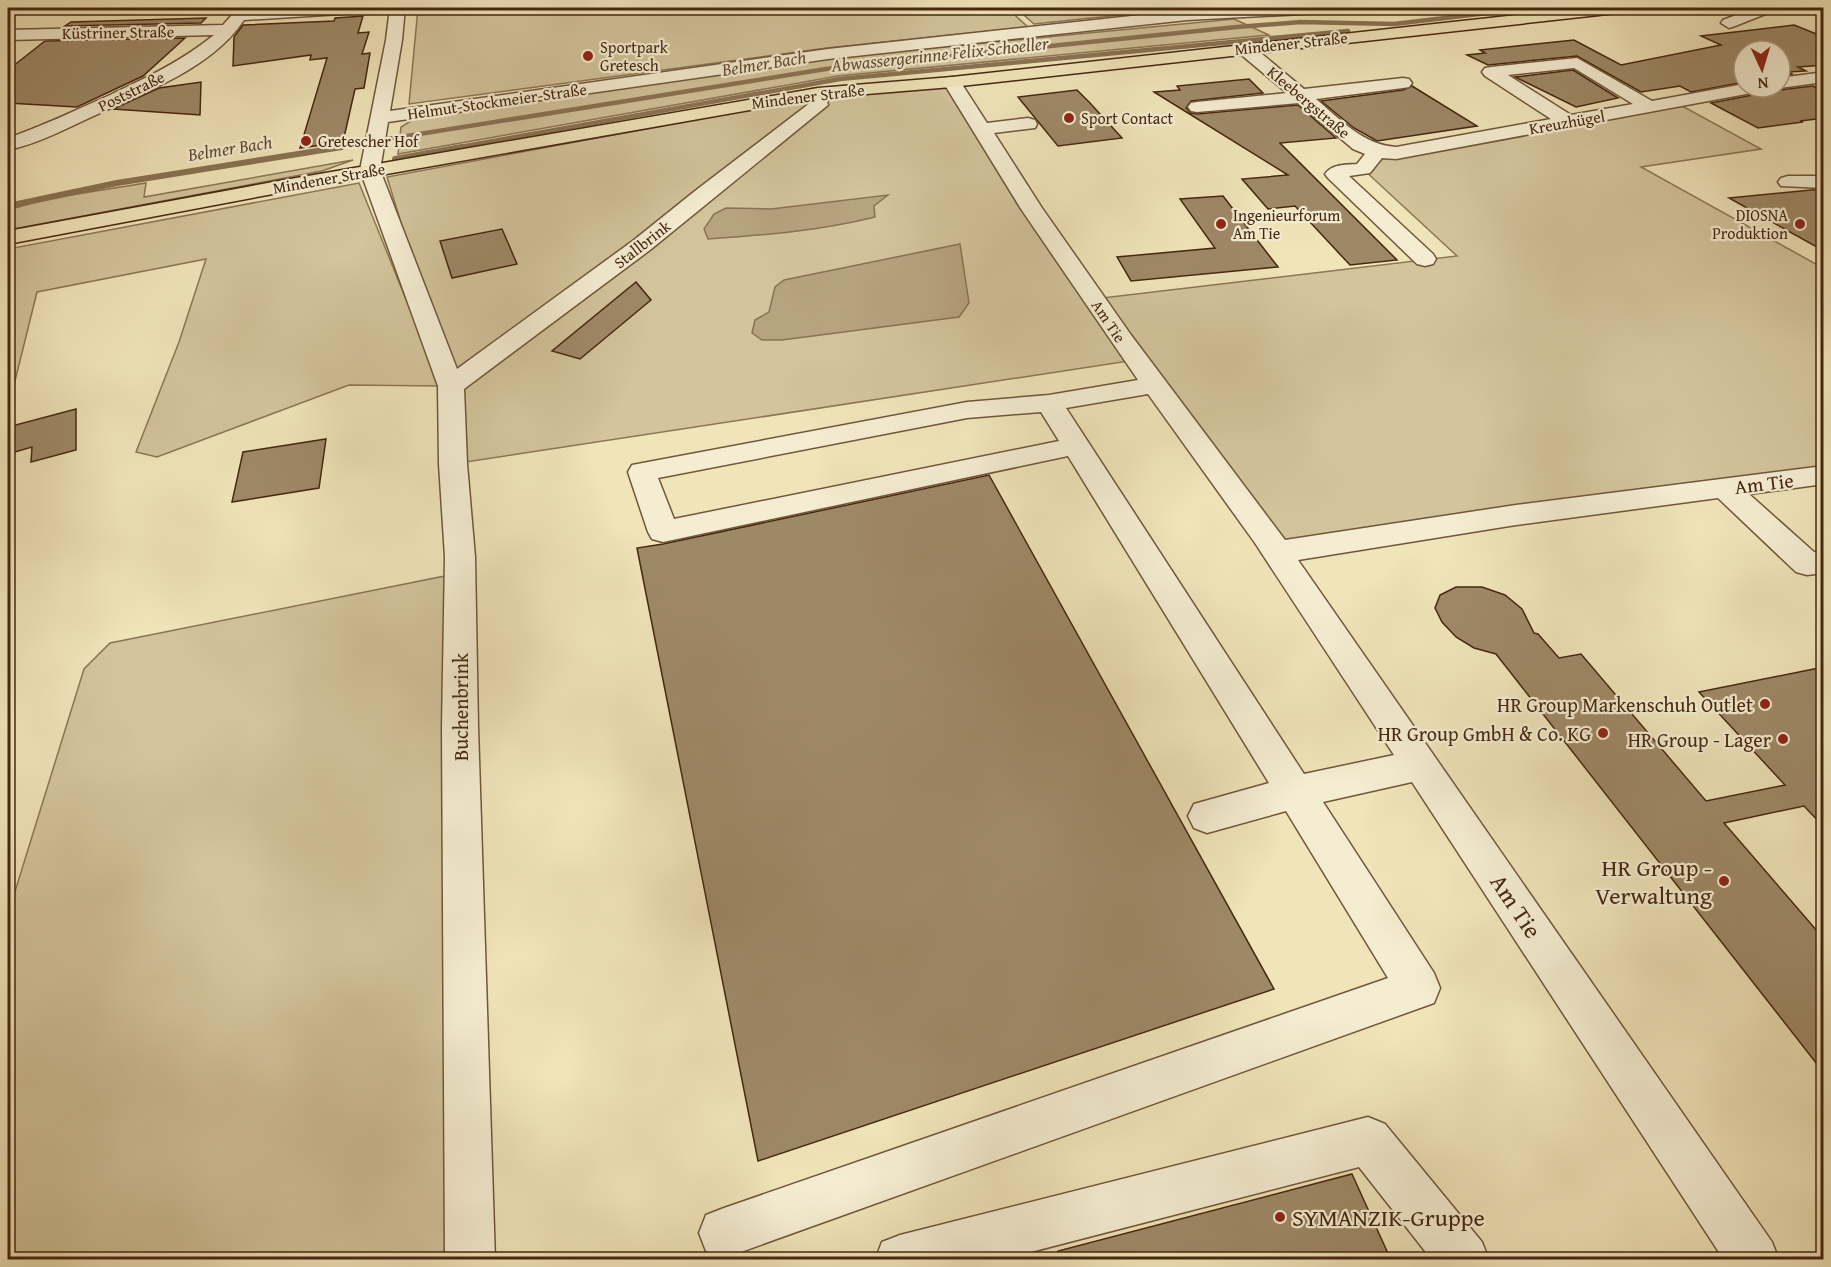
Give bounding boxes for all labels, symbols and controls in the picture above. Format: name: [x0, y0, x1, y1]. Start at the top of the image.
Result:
street label: Küstriner Straße: [62, 19, 174, 45]
street label: Mindener Straße: [1233, 25, 1349, 61]
water label: Abwassergerinne Felix Schoeller: [829, 29, 1051, 79]
place label: Sportpark Gretesch: [600, 35, 669, 77]
north arrow: [1732, 39, 1792, 99]
water label: Belmer Bach: [719, 43, 808, 83]
marker: Sportpark Gretesch: [581, 49, 595, 63]
street label: Kleebergstraße: [1262, 60, 1356, 144]
street label: Poststraße: [94, 65, 168, 117]
text: N: [1757, 72, 1769, 96]
street label: Helmut-Stockmeier-Straße: [406, 77, 588, 125]
street label: Mindener Straße: [750, 77, 866, 115]
street label: Kreuzhügel: [1527, 103, 1607, 140]
place label: Sport Contact: [1081, 106, 1174, 130]
marker: Sport Contact: [1062, 111, 1076, 125]
water label: Belmer Bach: [185, 128, 274, 168]
place label: Gretescher Hof: [318, 129, 420, 153]
marker: Gretescher Hof: [299, 134, 313, 148]
street label: Mindener Straße: [271, 156, 387, 200]
place label: Ingenieurforum Am Tie: [1233, 203, 1340, 245]
place label: DIOSNA Produktion: [1712, 203, 1788, 245]
street label: Stallbrink: [608, 214, 676, 274]
marker: Ingenieurforum Am Tie: [1214, 217, 1228, 231]
marker: DIOSNA Produktion: [1793, 217, 1807, 231]
street label: Am Tie: [1086, 295, 1132, 347]
street label: Am Tie: [1733, 465, 1795, 501]
street label: Buchenbrink: [446, 652, 475, 761]
place label: HR Group Markenschuh Outlet: [1497, 690, 1753, 719]
marker: HR Group Markenschuh Outlet: [1758, 697, 1772, 711]
place label: HR Group GmbH & Co. KG: [1378, 719, 1591, 748]
place label: HR Group - Lager: [1628, 725, 1771, 754]
marker: HR Group GmbH & Co. KG: [1596, 726, 1610, 740]
marker: HR Group - Lager: [1776, 732, 1790, 746]
place label: HR Group - Verwaltung: [1595, 850, 1712, 913]
street label: Am Tie: [1482, 867, 1550, 945]
marker: HR Group - Verwaltung: [1717, 874, 1731, 888]
place label: SYMANZIK-Gruppe: [1292, 1200, 1485, 1235]
marker: SYMANZIK-Gruppe: [1273, 1210, 1287, 1224]

